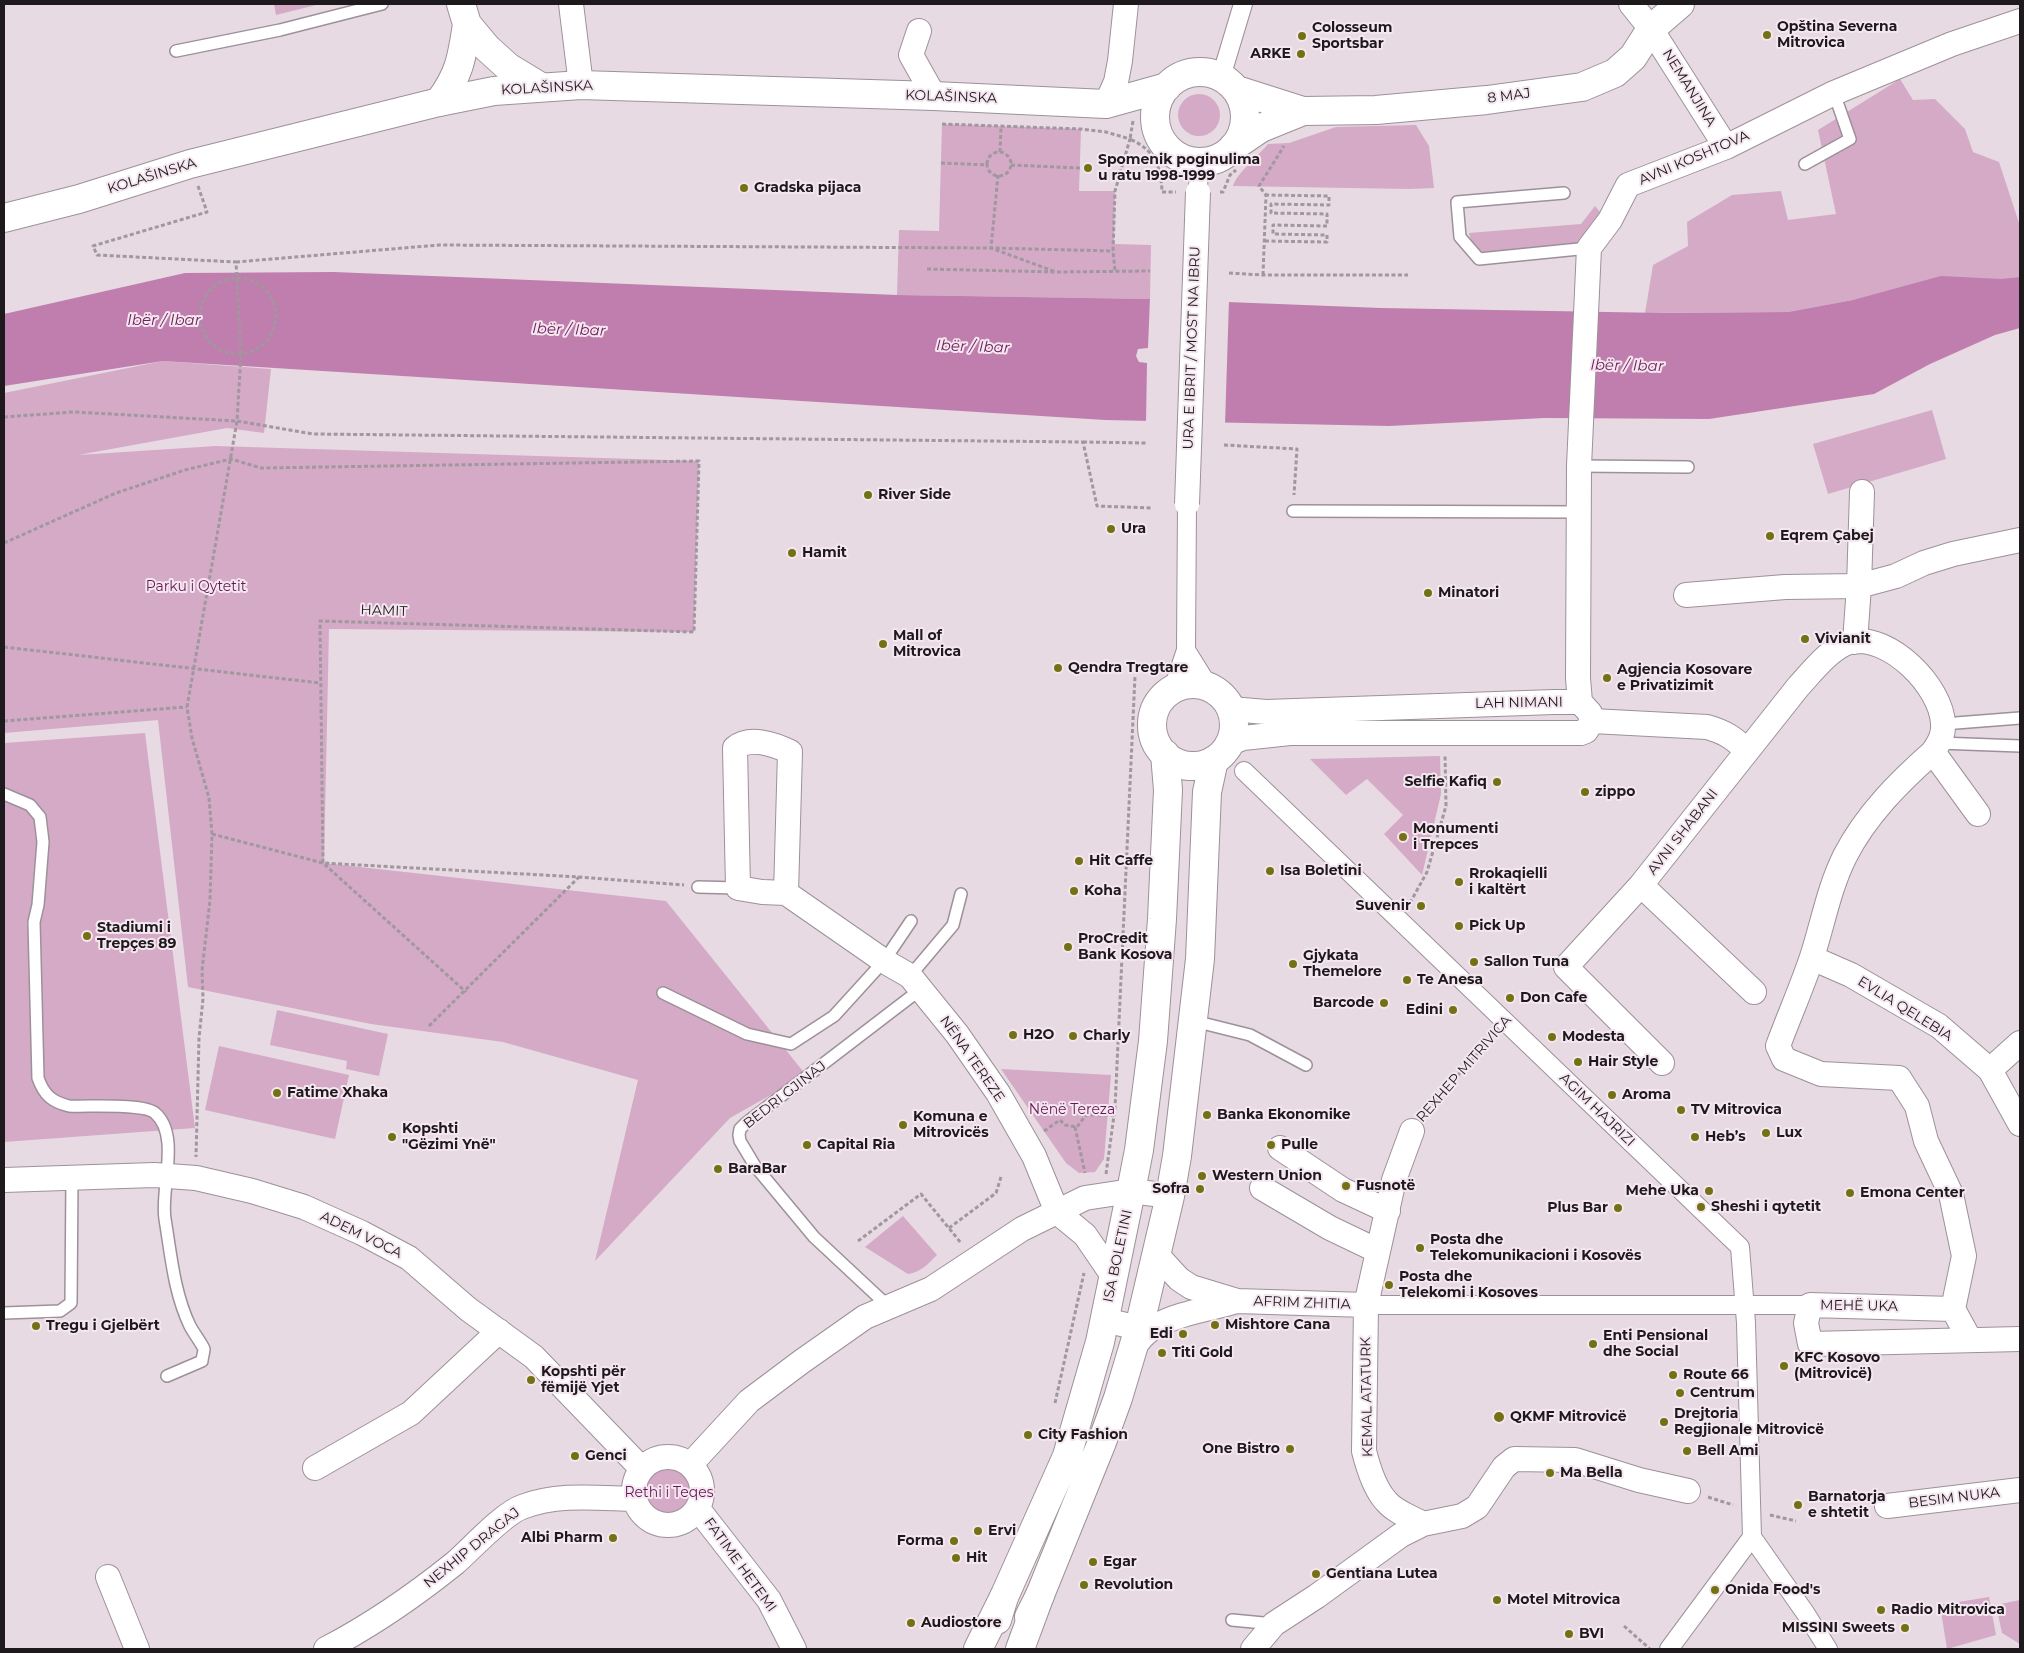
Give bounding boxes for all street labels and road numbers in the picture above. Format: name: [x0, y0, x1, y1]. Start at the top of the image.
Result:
street label: NEMANJINA: [1659, 46, 1719, 130]
street label: KOLAŠINSKA: [501, 77, 593, 99]
street label: 8 MAJ: [1487, 85, 1531, 107]
street label: KOLAŠINSKA: [905, 87, 997, 107]
street label: AVNI KOSHTOVA: [1636, 127, 1752, 189]
street label: KOLAŠINSKA: [106, 155, 198, 197]
street label: URA E IBRIT / MOST NA IBRU: [1180, 246, 1204, 450]
street label: HAMIT: [360, 602, 408, 620]
street label: LAH NIMANI: [1475, 694, 1563, 712]
street label: AVNI SHABANI: [1644, 786, 1722, 878]
street label: EVLIA QELEBIA: [1855, 973, 1955, 1045]
street label: REXHEP MITRIVICA: [1413, 1012, 1515, 1126]
street label: NËNA TEREZE: [936, 1013, 1008, 1105]
street label: BEDRI GJINAJ: [740, 1058, 830, 1132]
street label: AGIM HAJRIZI: [1556, 1070, 1638, 1150]
street label: ADEM VOCA: [317, 1208, 405, 1262]
street label: ISA BOLETINI: [1100, 1208, 1136, 1304]
street label: AFRIM ZHITIA: [1253, 1293, 1351, 1313]
street label: MEHË UKA: [1820, 1297, 1898, 1315]
street label: KEMAL ATATURK: [1358, 1337, 1376, 1457]
street label: BESIM NUKA: [1907, 1484, 2001, 1512]
street label: NEXHIP DRAGAJ: [421, 1504, 523, 1592]
street label: FATIME HETEMI: [700, 1515, 780, 1615]

